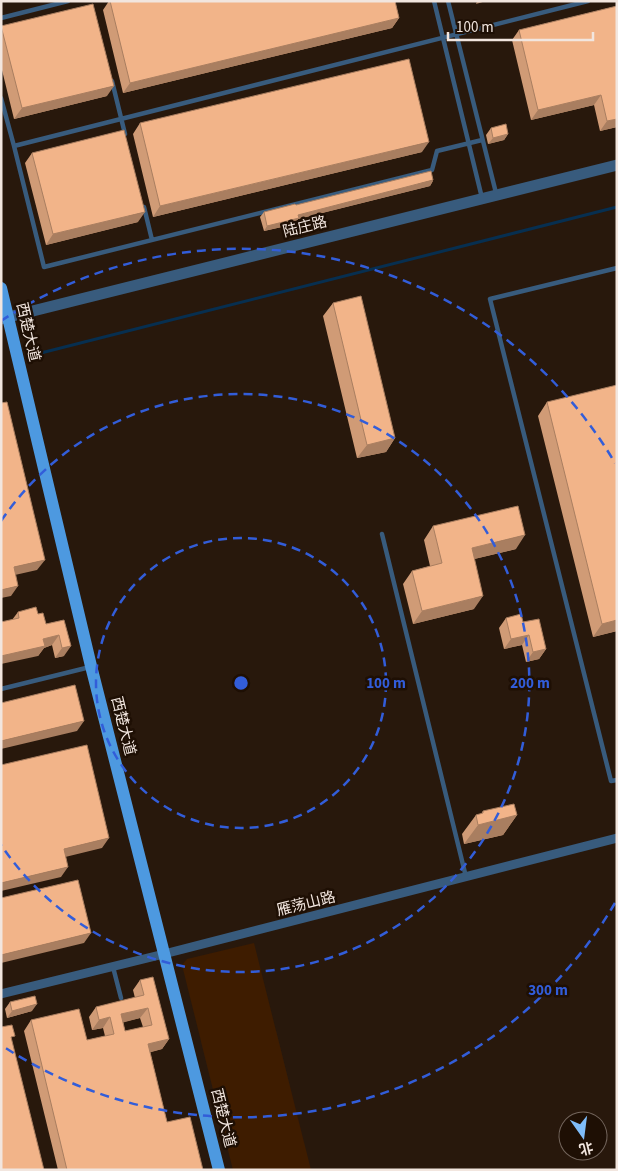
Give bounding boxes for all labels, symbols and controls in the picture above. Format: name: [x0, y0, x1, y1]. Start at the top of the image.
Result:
scale bar: [448, 10, 593, 42]
text: 100 m: [456, 17, 494, 38]
street label: 陆庄路: [281, 211, 329, 243]
street label: 西楚大道: [11, 300, 45, 364]
text: 100 m: [366, 673, 406, 694]
text: 200 m: [510, 673, 550, 694]
centre of rings: [232, 674, 250, 692]
street label: 西楚大道: [106, 694, 140, 758]
street label: 雁荡山路: [274, 887, 338, 921]
text: 300 m: [528, 980, 568, 1001]
street label: 西楚大道: [206, 1086, 240, 1150]
north arrow: [558, 1111, 608, 1161]
text: 北: [577, 1136, 595, 1159]

